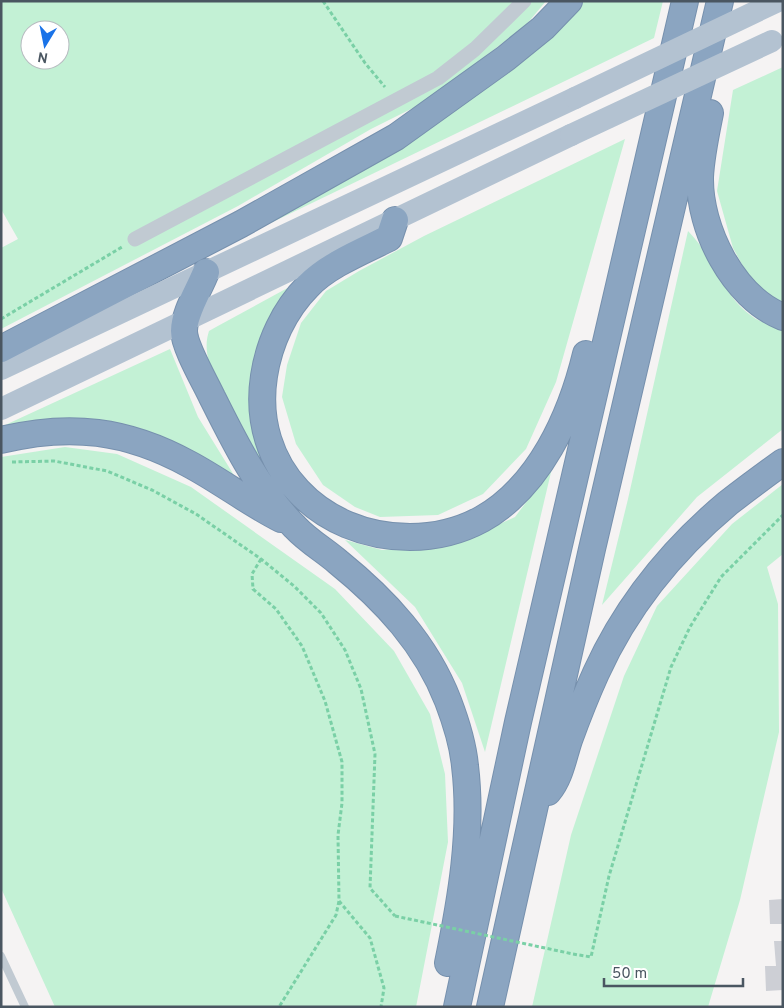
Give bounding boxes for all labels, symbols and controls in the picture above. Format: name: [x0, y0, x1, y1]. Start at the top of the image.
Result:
north arrow: [20, 20, 70, 70]
text: N: [37, 47, 49, 66]
scale bar: [604, 956, 743, 988]
text: 50 m: [612, 965, 647, 984]

